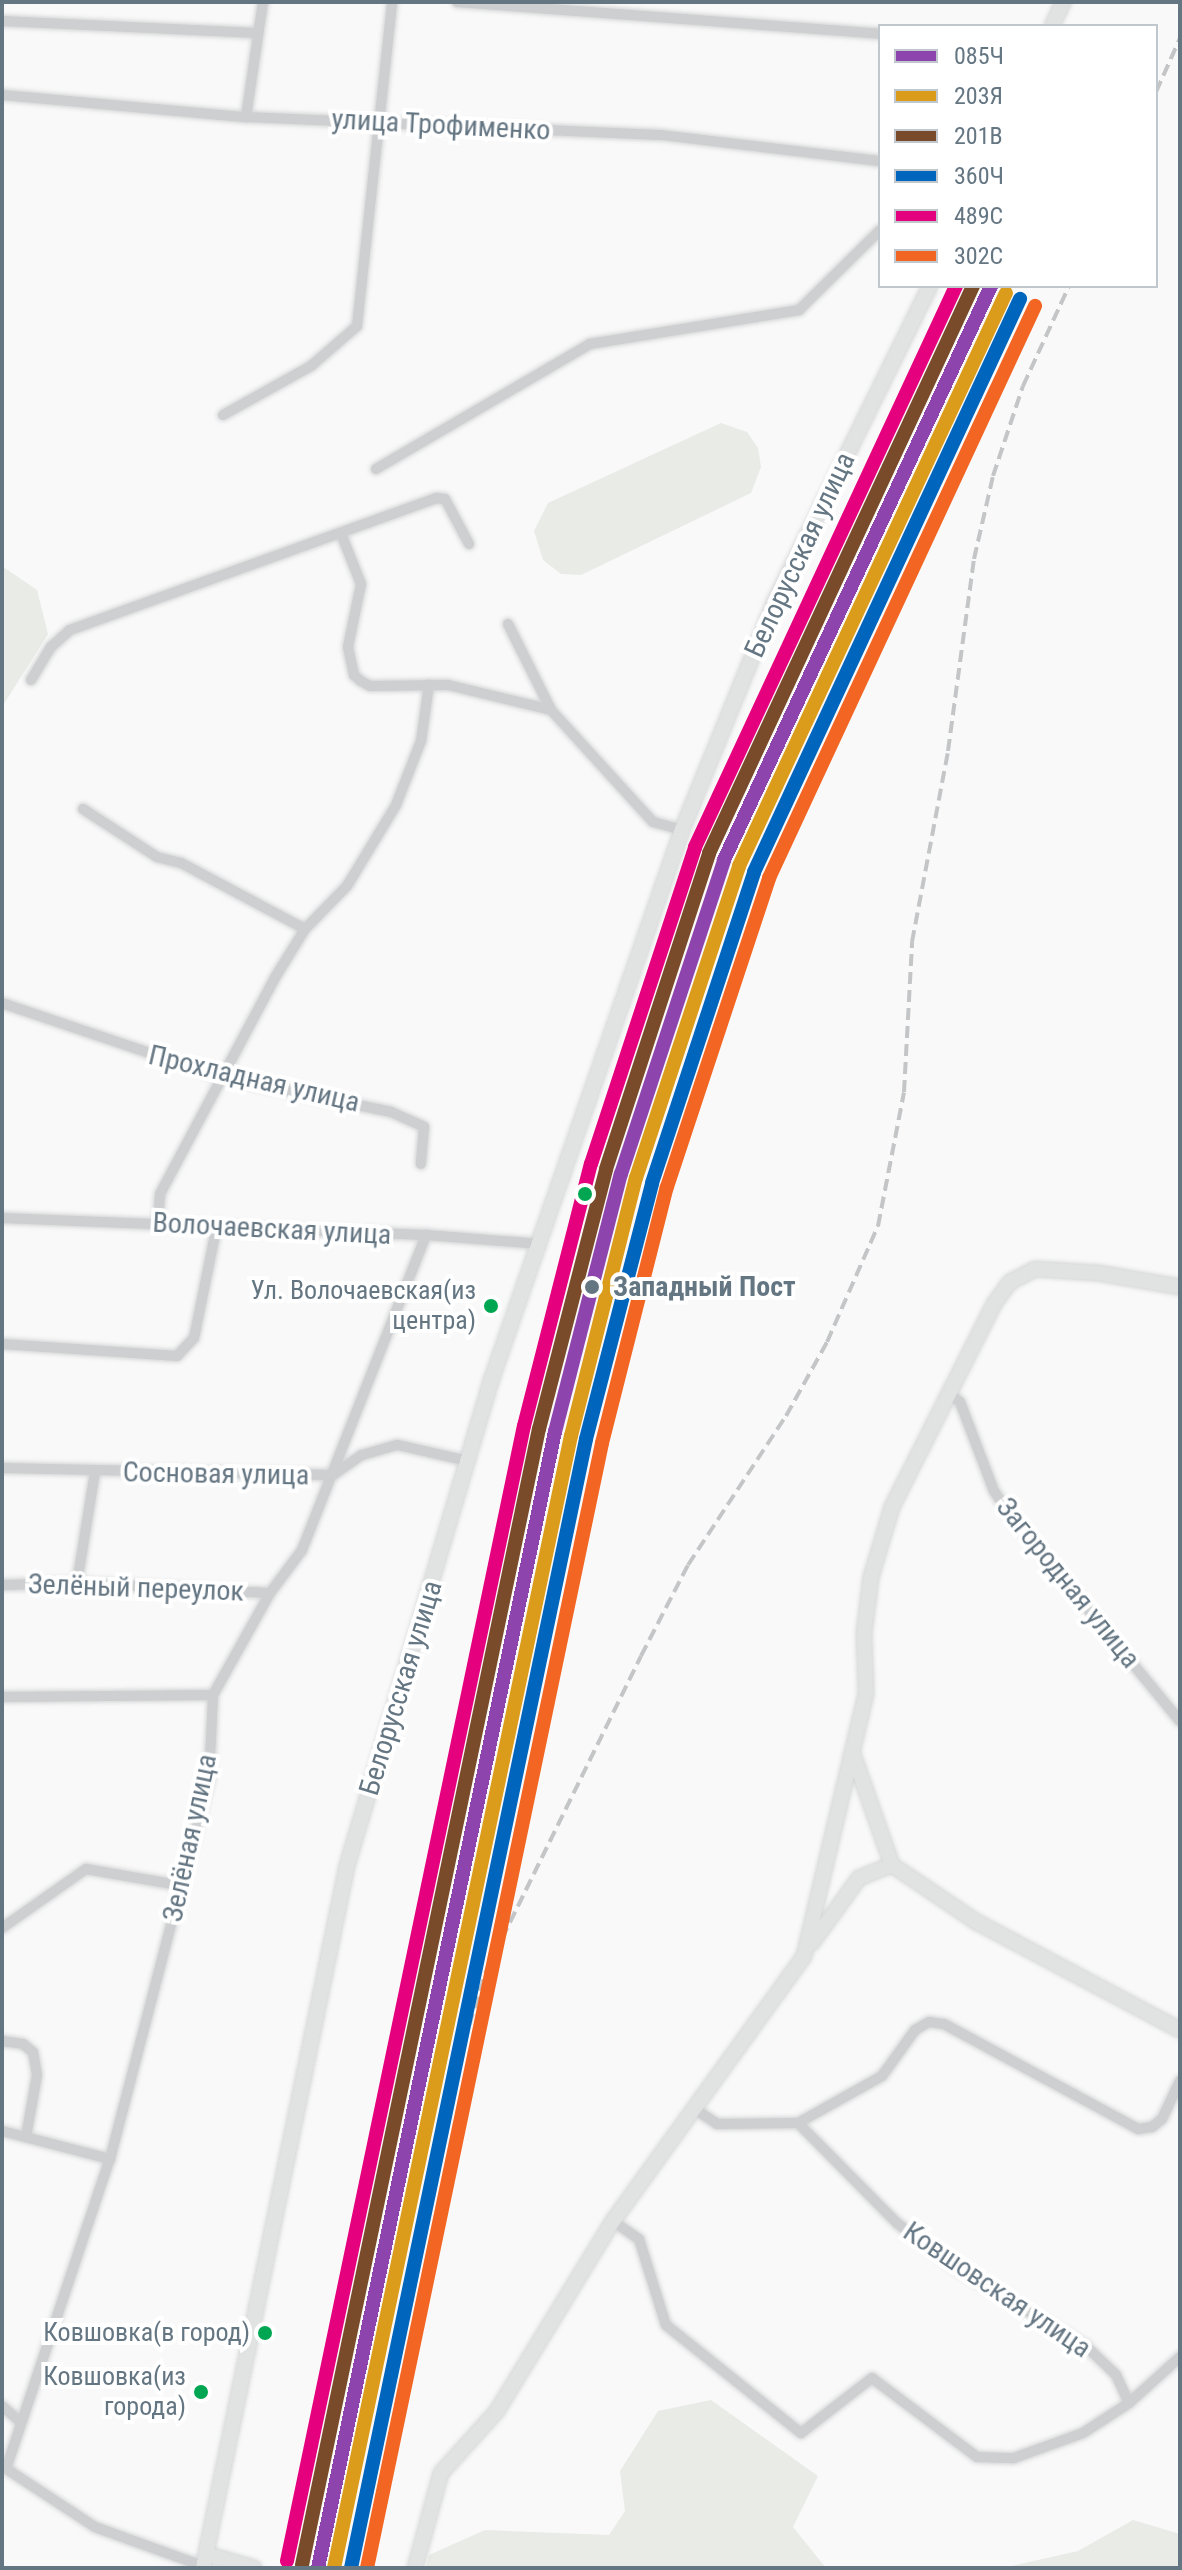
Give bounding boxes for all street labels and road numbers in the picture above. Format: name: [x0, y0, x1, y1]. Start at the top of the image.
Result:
street label: улица Трофименко: [330, 102, 552, 148]
street label: Белорусская улица: [738, 447, 862, 663]
street label: Прохладная улица: [145, 1038, 363, 1120]
street label: Волочаевская улица: [152, 1206, 392, 1252]
street label: Сосновая улица: [123, 1456, 309, 1492]
street label: Загородная улица: [989, 1491, 1147, 1675]
street label: Зелёный переулок: [27, 1567, 245, 1609]
street label: Белорусская улица: [352, 1577, 450, 1799]
street label: Зелёная улица: [156, 1751, 224, 1925]
street label: Ковшовская улица: [897, 2215, 1097, 2365]

